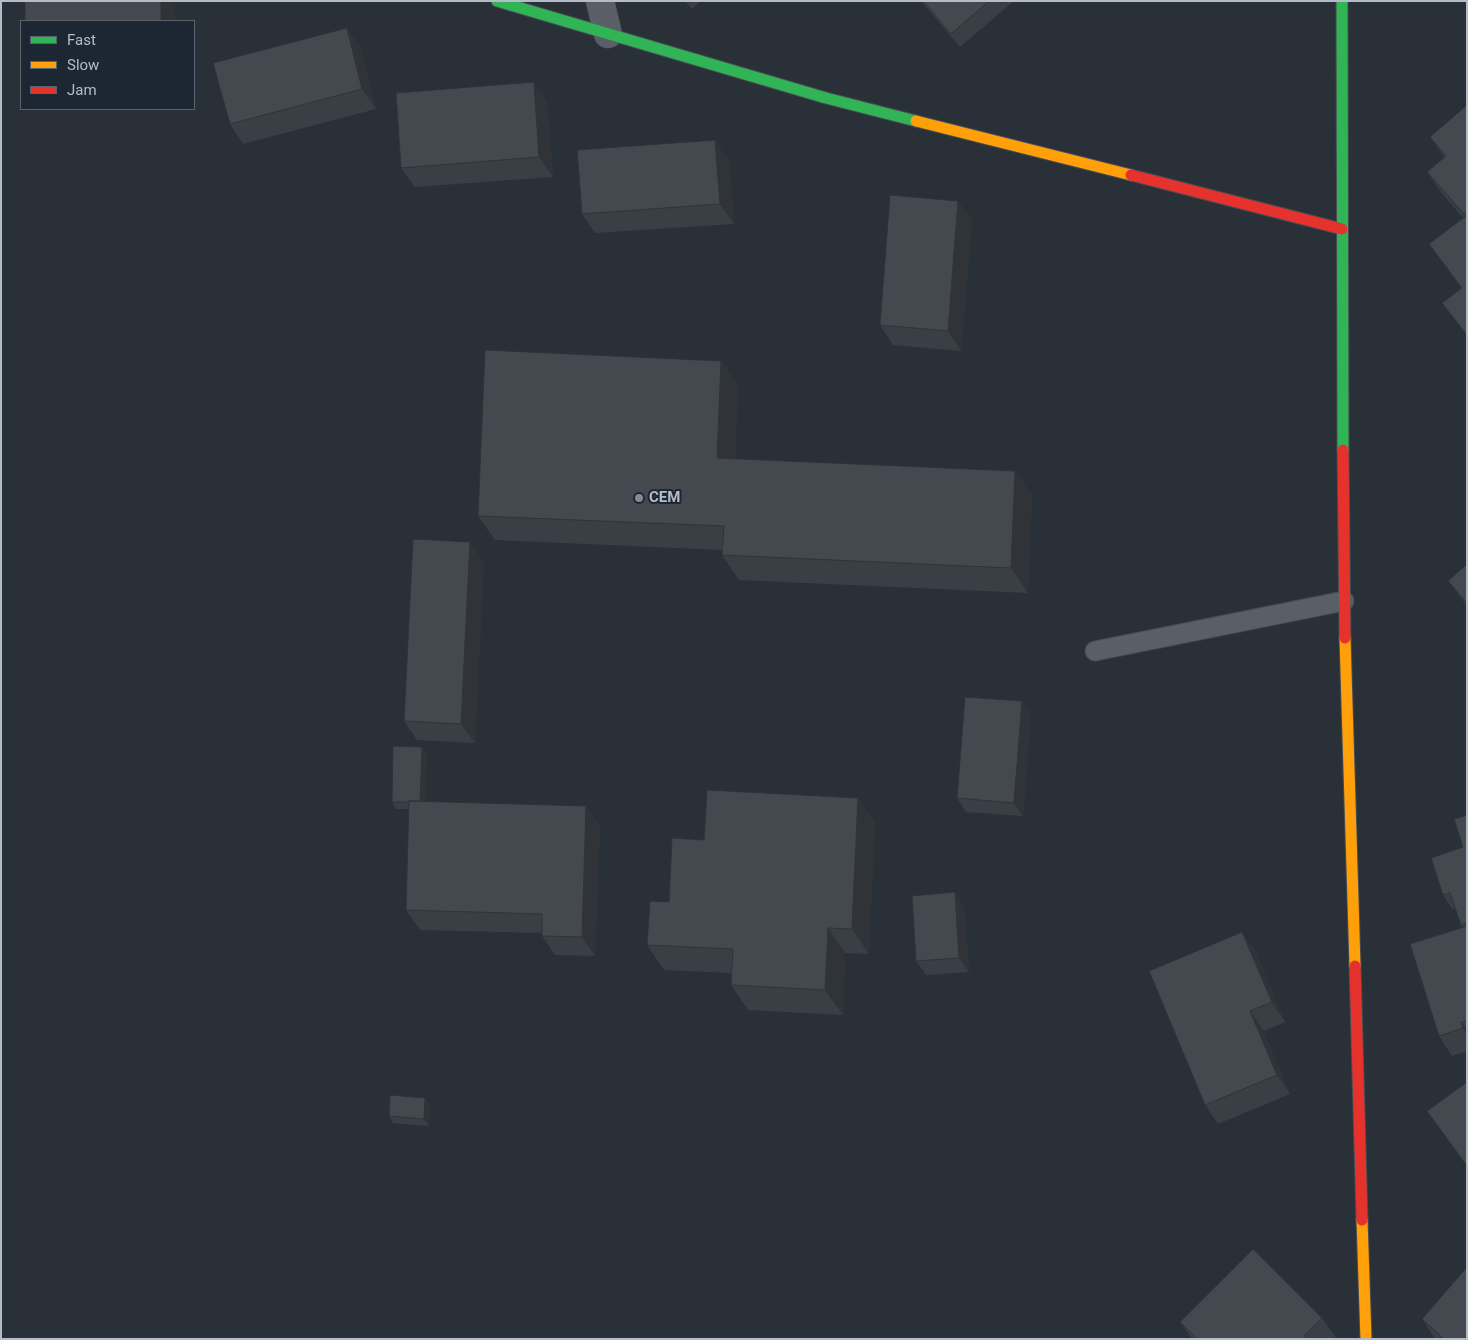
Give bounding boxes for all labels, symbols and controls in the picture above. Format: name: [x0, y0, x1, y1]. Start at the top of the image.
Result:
legend: [20, 20, 195, 110]
text: Fast: [67, 31, 96, 49]
text: Slow: [67, 56, 99, 74]
text: Jam: [67, 81, 97, 99]
place label: CEM: [649, 489, 680, 507]
marker: CEM: [633, 492, 645, 504]

